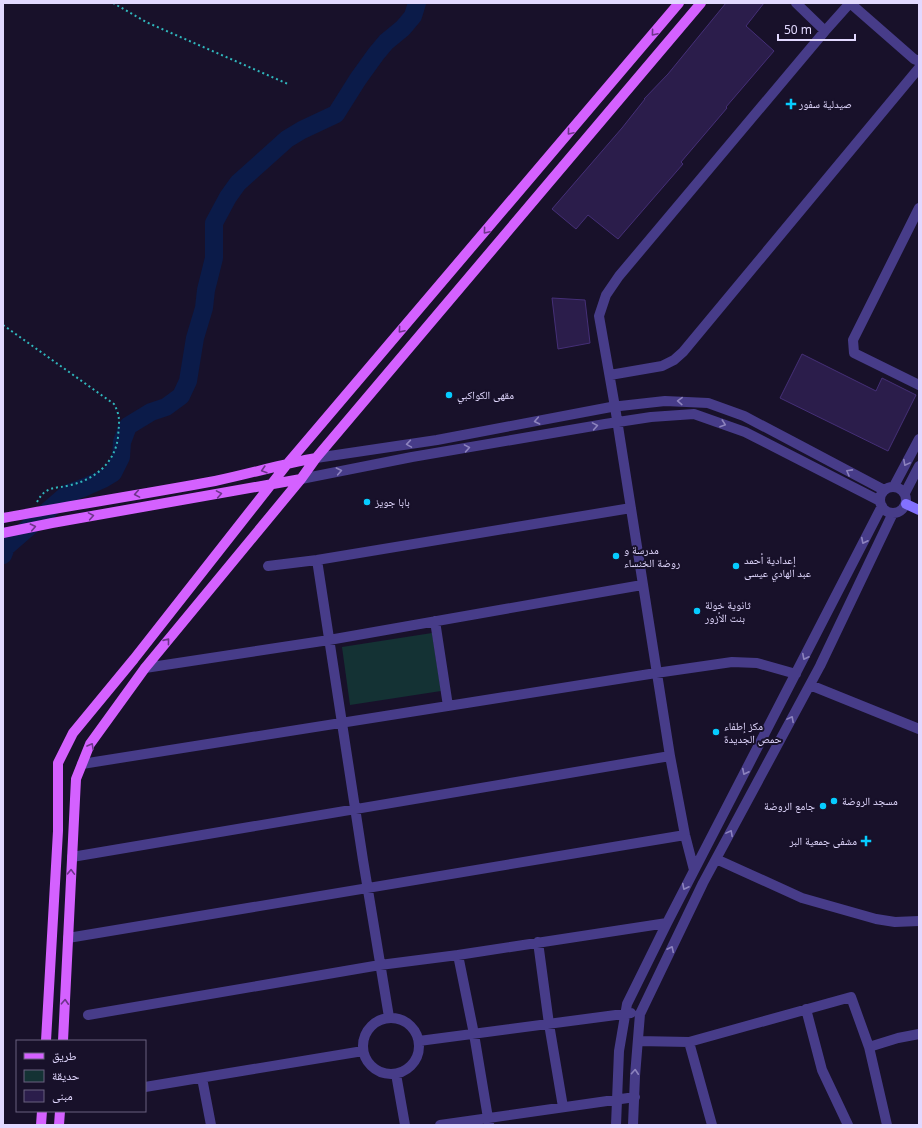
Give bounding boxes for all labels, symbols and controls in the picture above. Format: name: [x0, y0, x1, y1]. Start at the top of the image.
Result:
scale bar: [778, 16, 855, 42]
text: 50 m: [784, 21, 812, 38]
one-way arrow: [652, 28, 659, 35]
place label: صيدلية سفور: [798, 96, 852, 111]
marker: صيدلية سفور: [786, 99, 796, 109]
one-way arrow: [567, 127, 574, 134]
one-way arrow: [483, 226, 490, 233]
one-way arrow: [399, 325, 406, 332]
place label: مقهى الكواكبي: [457, 387, 514, 404]
marker: مقهى الكواكبي: [444, 390, 454, 400]
one-way arrow: [677, 397, 683, 406]
one-way arrow: [534, 416, 540, 425]
one-way arrow: [719, 419, 726, 428]
one-way arrow: [592, 422, 598, 431]
one-way arrow: [406, 439, 412, 448]
one-way arrow: [464, 444, 470, 453]
one-way arrow: [904, 458, 911, 466]
one-way arrow: [261, 465, 268, 474]
one-way arrow: [336, 468, 342, 476]
one-way arrow: [846, 469, 854, 476]
one-way arrow: [133, 489, 140, 498]
one-way arrow: [215, 490, 222, 498]
place label: بابا جويز: [374, 494, 410, 509]
marker: بابا جويز: [362, 497, 372, 507]
one-way arrow: [87, 513, 94, 521]
one-way arrow: [30, 524, 37, 532]
one-way arrow: [861, 537, 869, 544]
place label: مدرسة و روضة الخنساء: [624, 542, 680, 570]
marker: مدرسة و روضة الخنساء: [611, 551, 621, 561]
place label: إعدادية أحمد عبد الهادي عيسى: [744, 552, 812, 582]
marker: إعدادية أحمد عبد الهادي عيسى: [731, 561, 741, 571]
place label: ثانوية خولة بنت الأزور: [704, 597, 751, 625]
marker: ثانوية خولة بنت الأزور: [692, 606, 702, 616]
one-way arrow: [163, 638, 170, 645]
one-way arrow: [802, 652, 810, 660]
one-way arrow: [787, 716, 794, 723]
place label: مكز إطفاء حمص الجديدة: [724, 718, 781, 746]
marker: مكز إطفاء حمص الجديدة: [711, 727, 721, 737]
one-way arrow: [86, 742, 93, 750]
one-way arrow: [742, 768, 750, 775]
place label: مسجد الروضة: [842, 793, 898, 808]
marker: مسجد الروضة: [829, 796, 839, 806]
place label: جامع الروضة: [764, 798, 815, 813]
marker: جامع الروضة: [818, 801, 828, 811]
one-way arrow: [725, 830, 732, 838]
place label: مشفى جمعية البر: [789, 833, 857, 848]
marker: مشفى جمعية البر: [860, 835, 872, 847]
one-way arrow: [67, 869, 75, 875]
one-way arrow: [682, 883, 690, 891]
one-way arrow: [666, 946, 674, 954]
one-way arrow: [61, 999, 69, 1005]
legend: [16, 1040, 146, 1112]
text: طريق: [52, 1047, 77, 1064]
text: حديقة: [52, 1067, 80, 1084]
one-way arrow: [631, 1069, 640, 1075]
text: مبنى: [52, 1087, 73, 1104]

